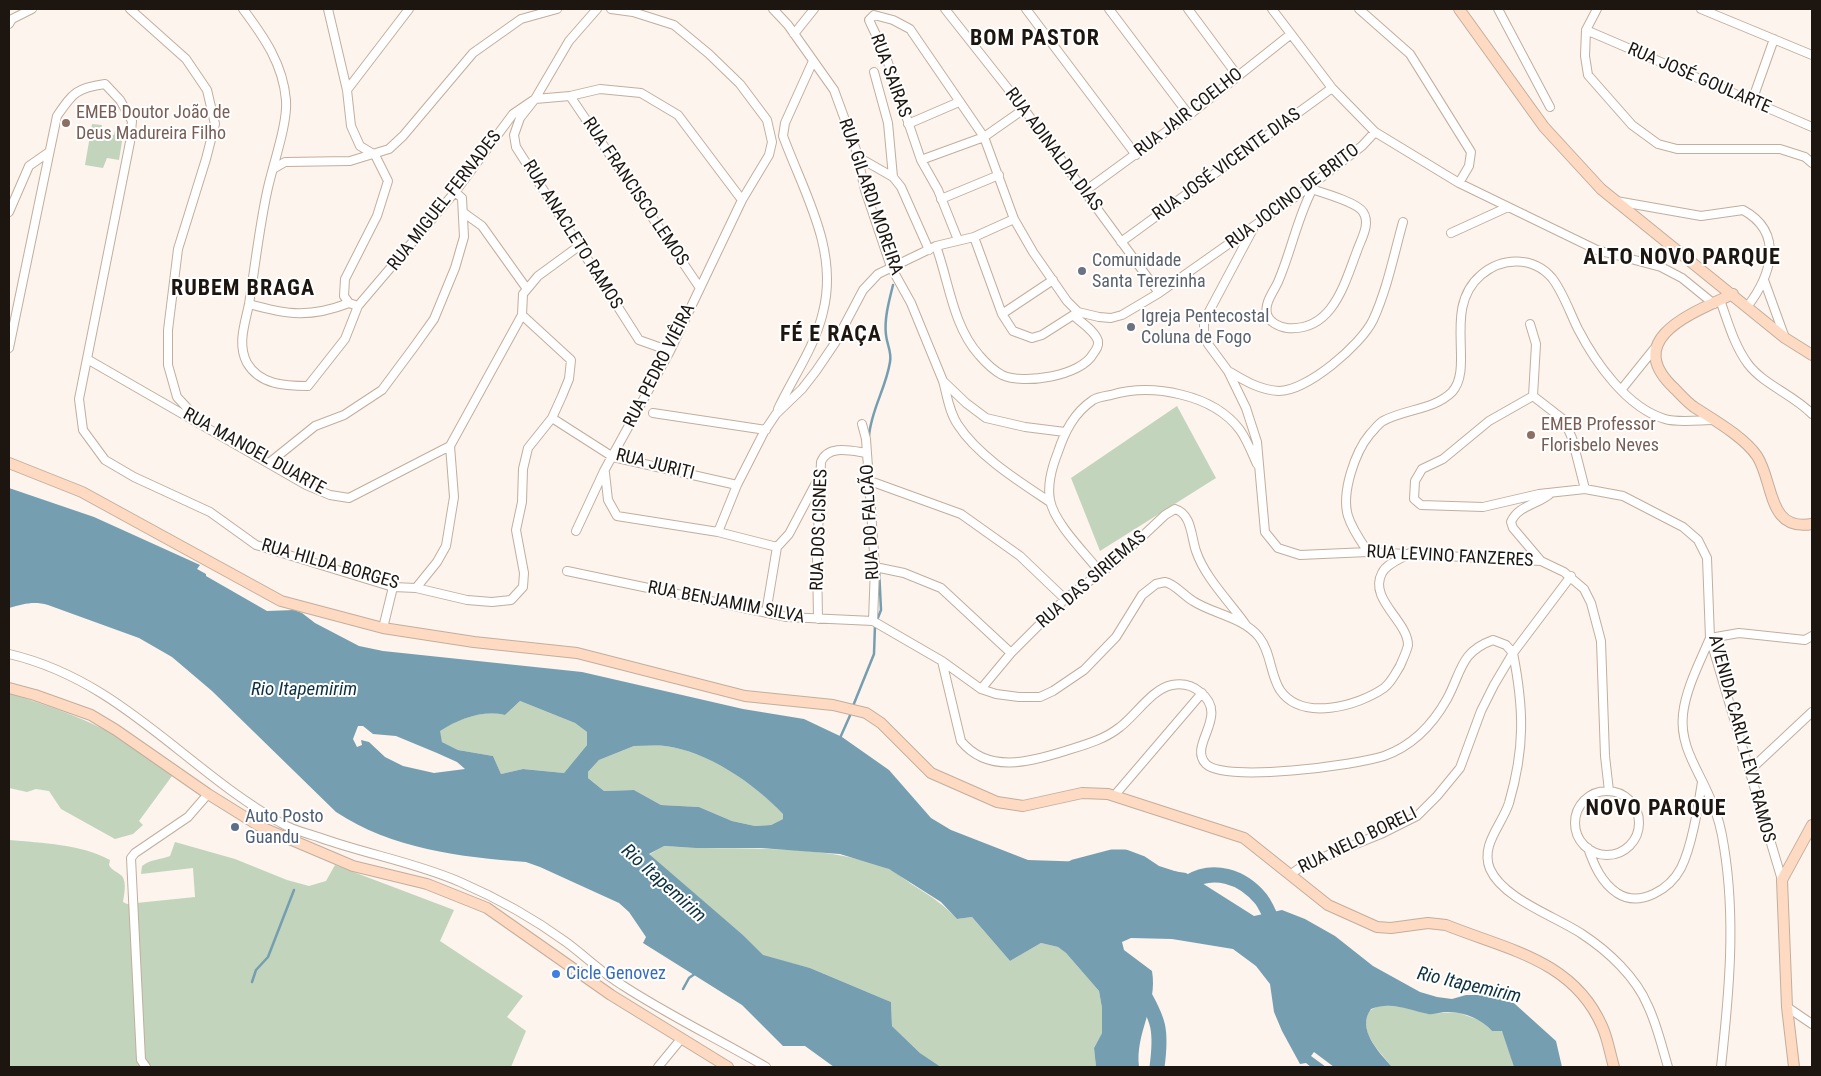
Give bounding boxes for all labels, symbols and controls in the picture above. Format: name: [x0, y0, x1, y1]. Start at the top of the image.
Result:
district label: BOM PASTOR: [969, 26, 1101, 52]
street label: RUA SAIRAS: [865, 31, 915, 121]
street label: RUA JOSÉ GOULARTE: [1624, 39, 1774, 119]
street label: RUA JAIR COELHO: [1131, 64, 1247, 162]
street label: RUA ADINALDA DIAS: [1000, 84, 1106, 216]
place label: EMEB Doutor João de Deus Madureira Filho: [76, 102, 230, 144]
street label: RUA JOSÉ VICENTE DIAS: [1149, 104, 1305, 226]
street label: RUA FRANCISCO LEMOS: [577, 114, 693, 270]
street label: RUA GILARDI MOREIRA: [833, 116, 907, 278]
marker: EMEB Doutor João de Deus Madureira Filho: [60, 117, 72, 129]
street label: RUA MIGUEL FERNADES: [384, 127, 506, 275]
street label: RUA JOCINO DE BRITO: [1222, 140, 1364, 254]
street label: RUA ANACLETO RAMOS: [517, 157, 627, 313]
district label: ALTO NOVO PARQUE: [1581, 245, 1783, 271]
place label: Comunidade Santa Terezinha: [1092, 250, 1206, 292]
marker: Comunidade Santa Terezinha: [1076, 265, 1088, 277]
district label: RUBEM BRAGA: [170, 276, 316, 302]
street label: RUA PEDRO VIÊIRA: [620, 301, 700, 431]
place label: Igreja Pentecostal Coluna de Fogo: [1141, 306, 1269, 348]
marker: Igreja Pentecostal Coluna de Fogo: [1125, 321, 1137, 333]
district label: FÉ E RAÇA: [779, 322, 883, 348]
street label: RUA MANOEL DUARTE: [179, 404, 329, 500]
place label: EMEB Professor Florisbelo Neves: [1541, 414, 1659, 456]
marker: EMEB Professor Florisbelo Neves: [1525, 429, 1537, 441]
street label: RUA JURITI: [613, 445, 697, 485]
street label: RUA DO FALCÃO: [857, 463, 885, 581]
street label: RUA DOS CISNES: [807, 469, 833, 591]
street label: RUA DAS SIRIEMAS: [1033, 527, 1151, 633]
street label: RUA HILDA BORGES: [259, 535, 401, 595]
street label: RUA LEVINO FANZERES: [1366, 542, 1534, 572]
street label: RUA BENJAMIM SILVA: [646, 577, 806, 629]
street label: AVENIDA CARLY LEVY RAMOS: [1703, 633, 1779, 845]
water label: Rio Itapemirim: [251, 679, 357, 701]
district label: NOVO PARQUE: [1584, 796, 1728, 822]
street label: RUA NELO BORELI: [1295, 803, 1421, 879]
place label: Auto Posto Guandu: [245, 806, 324, 849]
marker: Auto Posto Guandu: [229, 821, 241, 833]
water label: Rio Itapemirim: [616, 840, 710, 928]
place label: Cicle Genovez: [566, 963, 666, 985]
water label: Rio Itapemirim: [1415, 963, 1523, 1009]
marker: Cicle Genovez: [550, 968, 562, 980]

